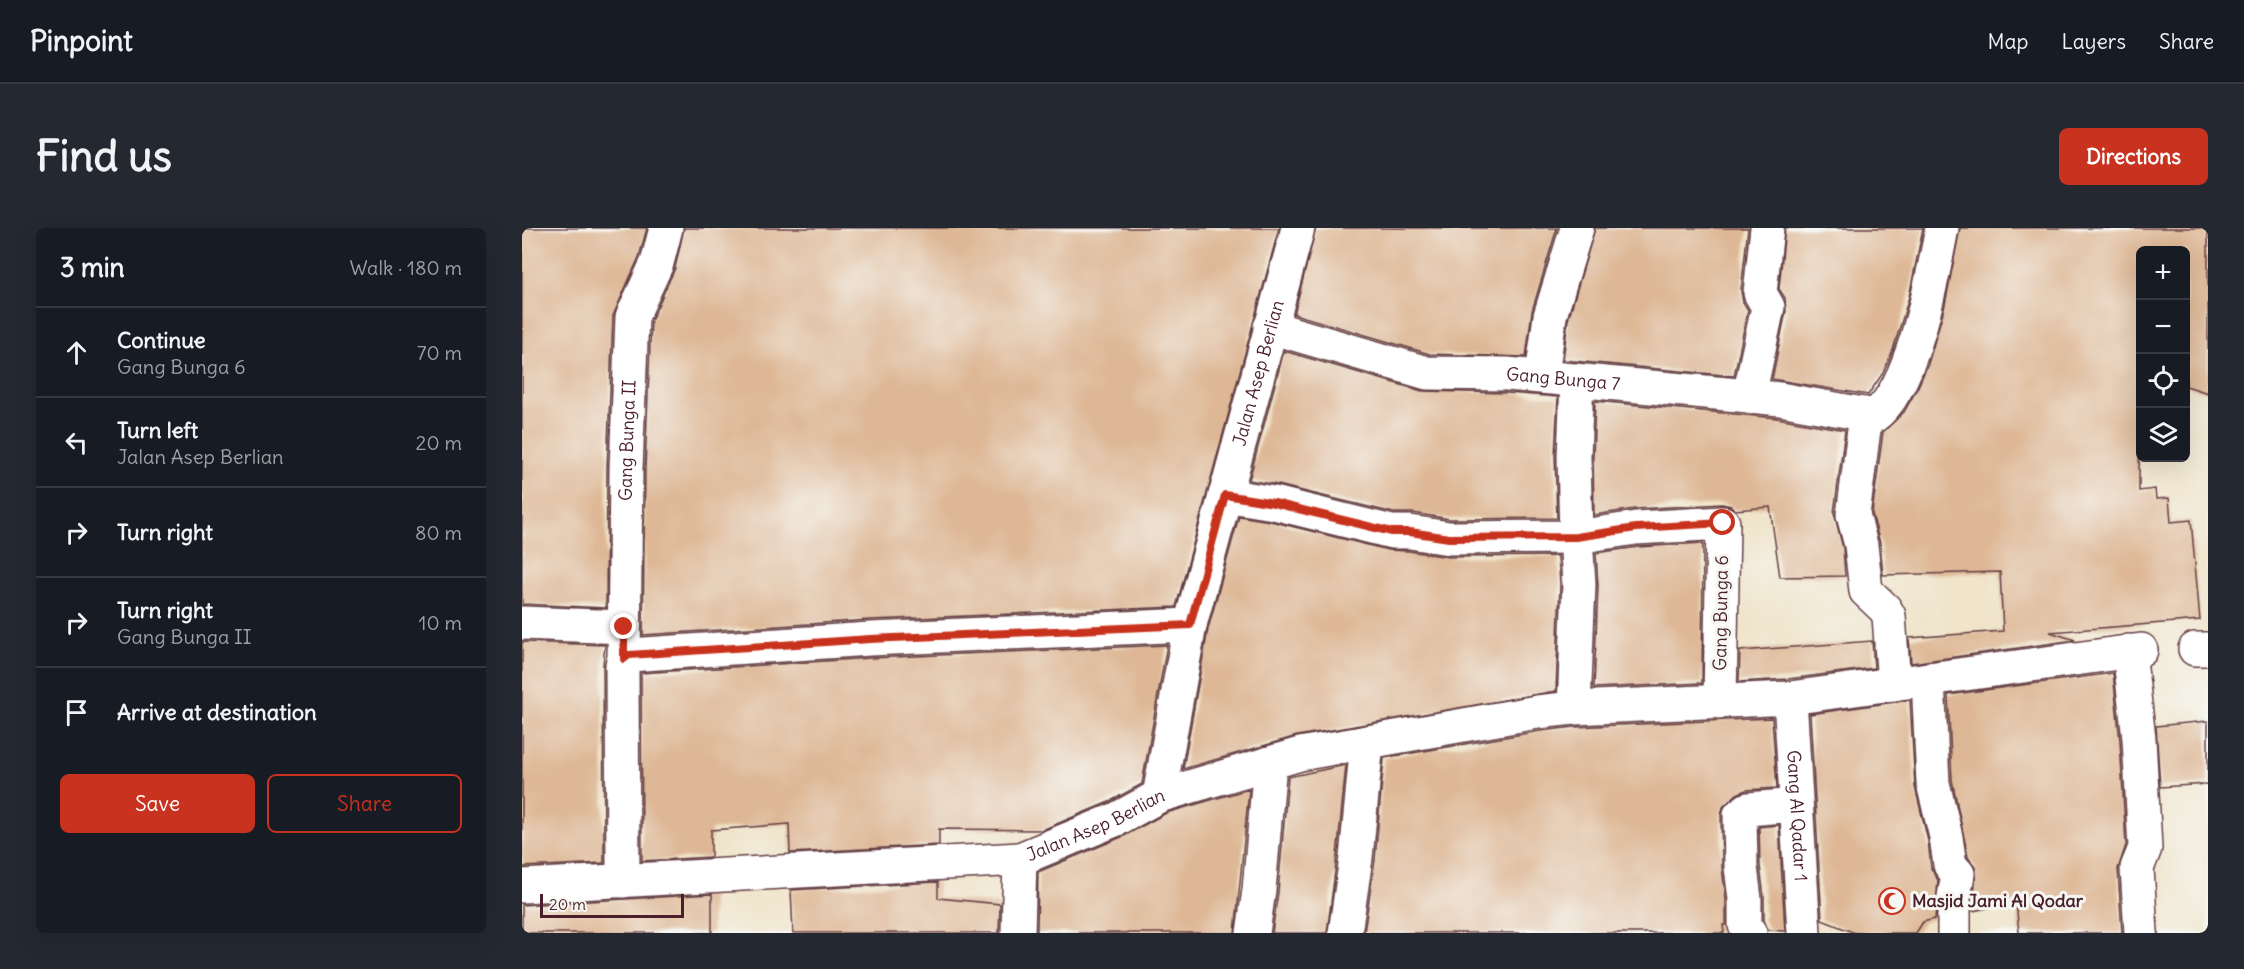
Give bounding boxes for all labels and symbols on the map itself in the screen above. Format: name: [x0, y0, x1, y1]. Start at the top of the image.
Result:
street label: Jalan Asep Berlian: [1227, 297, 1289, 448]
street label: Gang Bunga 7: [1505, 362, 1621, 395]
street label: Gang Bunga II: [614, 379, 641, 501]
route start: [1709, 509, 1735, 535]
street label: Gang Bunga 6: [1708, 555, 1733, 671]
route end: [610, 613, 636, 639]
street label: Gang Al Qadar 1: [1782, 749, 1813, 882]
street label: Jalan Asep Berlian: [1023, 783, 1167, 866]
mosque icon: Masjid Jami Al Qodar: [1877, 886, 1907, 916]
place label: Masjid Jami Al Qodar: [1912, 889, 2084, 912]
scale bar: [540, 891, 684, 918]

